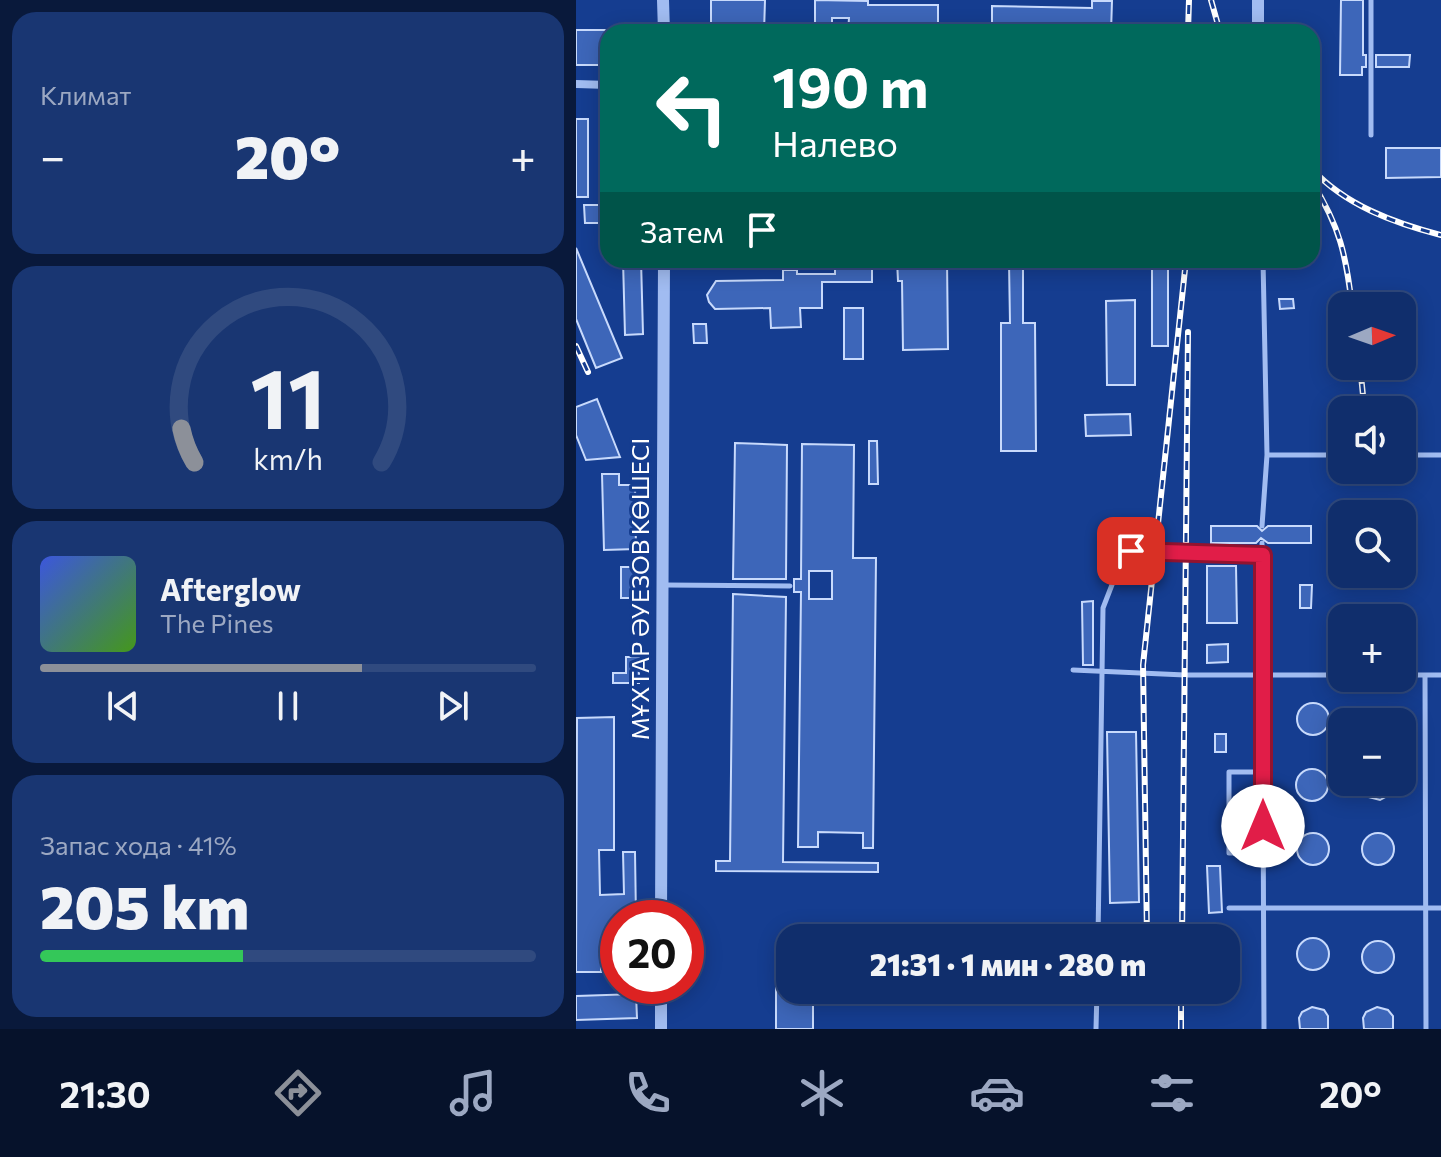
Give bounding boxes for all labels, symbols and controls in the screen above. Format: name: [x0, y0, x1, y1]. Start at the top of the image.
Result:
text: 190 m: [772, 51, 929, 120]
icon: left: [640, 56, 744, 160]
text: Климат: [40, 79, 132, 110]
text: 20°: [235, 118, 340, 191]
text: Налево: [772, 120, 898, 164]
text: −: [40, 128, 65, 182]
text: +: [510, 128, 536, 182]
icon: arrive: [740, 208, 784, 252]
text: Затем: [640, 212, 724, 249]
north arrow: [1328, 292, 1416, 380]
map controls: [1328, 292, 1416, 796]
text: 11: [250, 344, 326, 446]
button: sound: [1328, 396, 1416, 484]
street label: МҰХТАР ӘУЕЗОВ КӨШЕСІ: [625, 438, 654, 740]
text: km/h: [253, 442, 323, 477]
button: search: [1328, 500, 1416, 588]
pin: [1097, 517, 1165, 585]
icon: arrive: [1109, 529, 1153, 573]
text: Afterglow: [160, 570, 301, 607]
button: +: [1328, 604, 1416, 692]
text: The Pines: [160, 607, 274, 638]
icon: previous: [101, 684, 145, 728]
icon: pause: [266, 684, 310, 728]
icon: next: [431, 684, 475, 728]
button: −: [1328, 708, 1416, 796]
position arrow: [1221, 784, 1305, 868]
text: Запас хода · 41%: [40, 829, 237, 860]
text: 205 km: [40, 868, 249, 941]
speed limit sign: 20: [600, 900, 704, 1004]
text: 21:31 · 1 мин · 280 m: [870, 945, 1146, 982]
icon: directions: [270, 1065, 326, 1121]
icon: music: [445, 1065, 501, 1121]
icon: phone: [620, 1065, 676, 1121]
icon: climate: [794, 1065, 850, 1121]
icon: car: [969, 1065, 1025, 1121]
icon: filters: [1144, 1065, 1200, 1121]
text: 21:30: [59, 1071, 151, 1115]
text: 20°: [1319, 1071, 1382, 1115]

